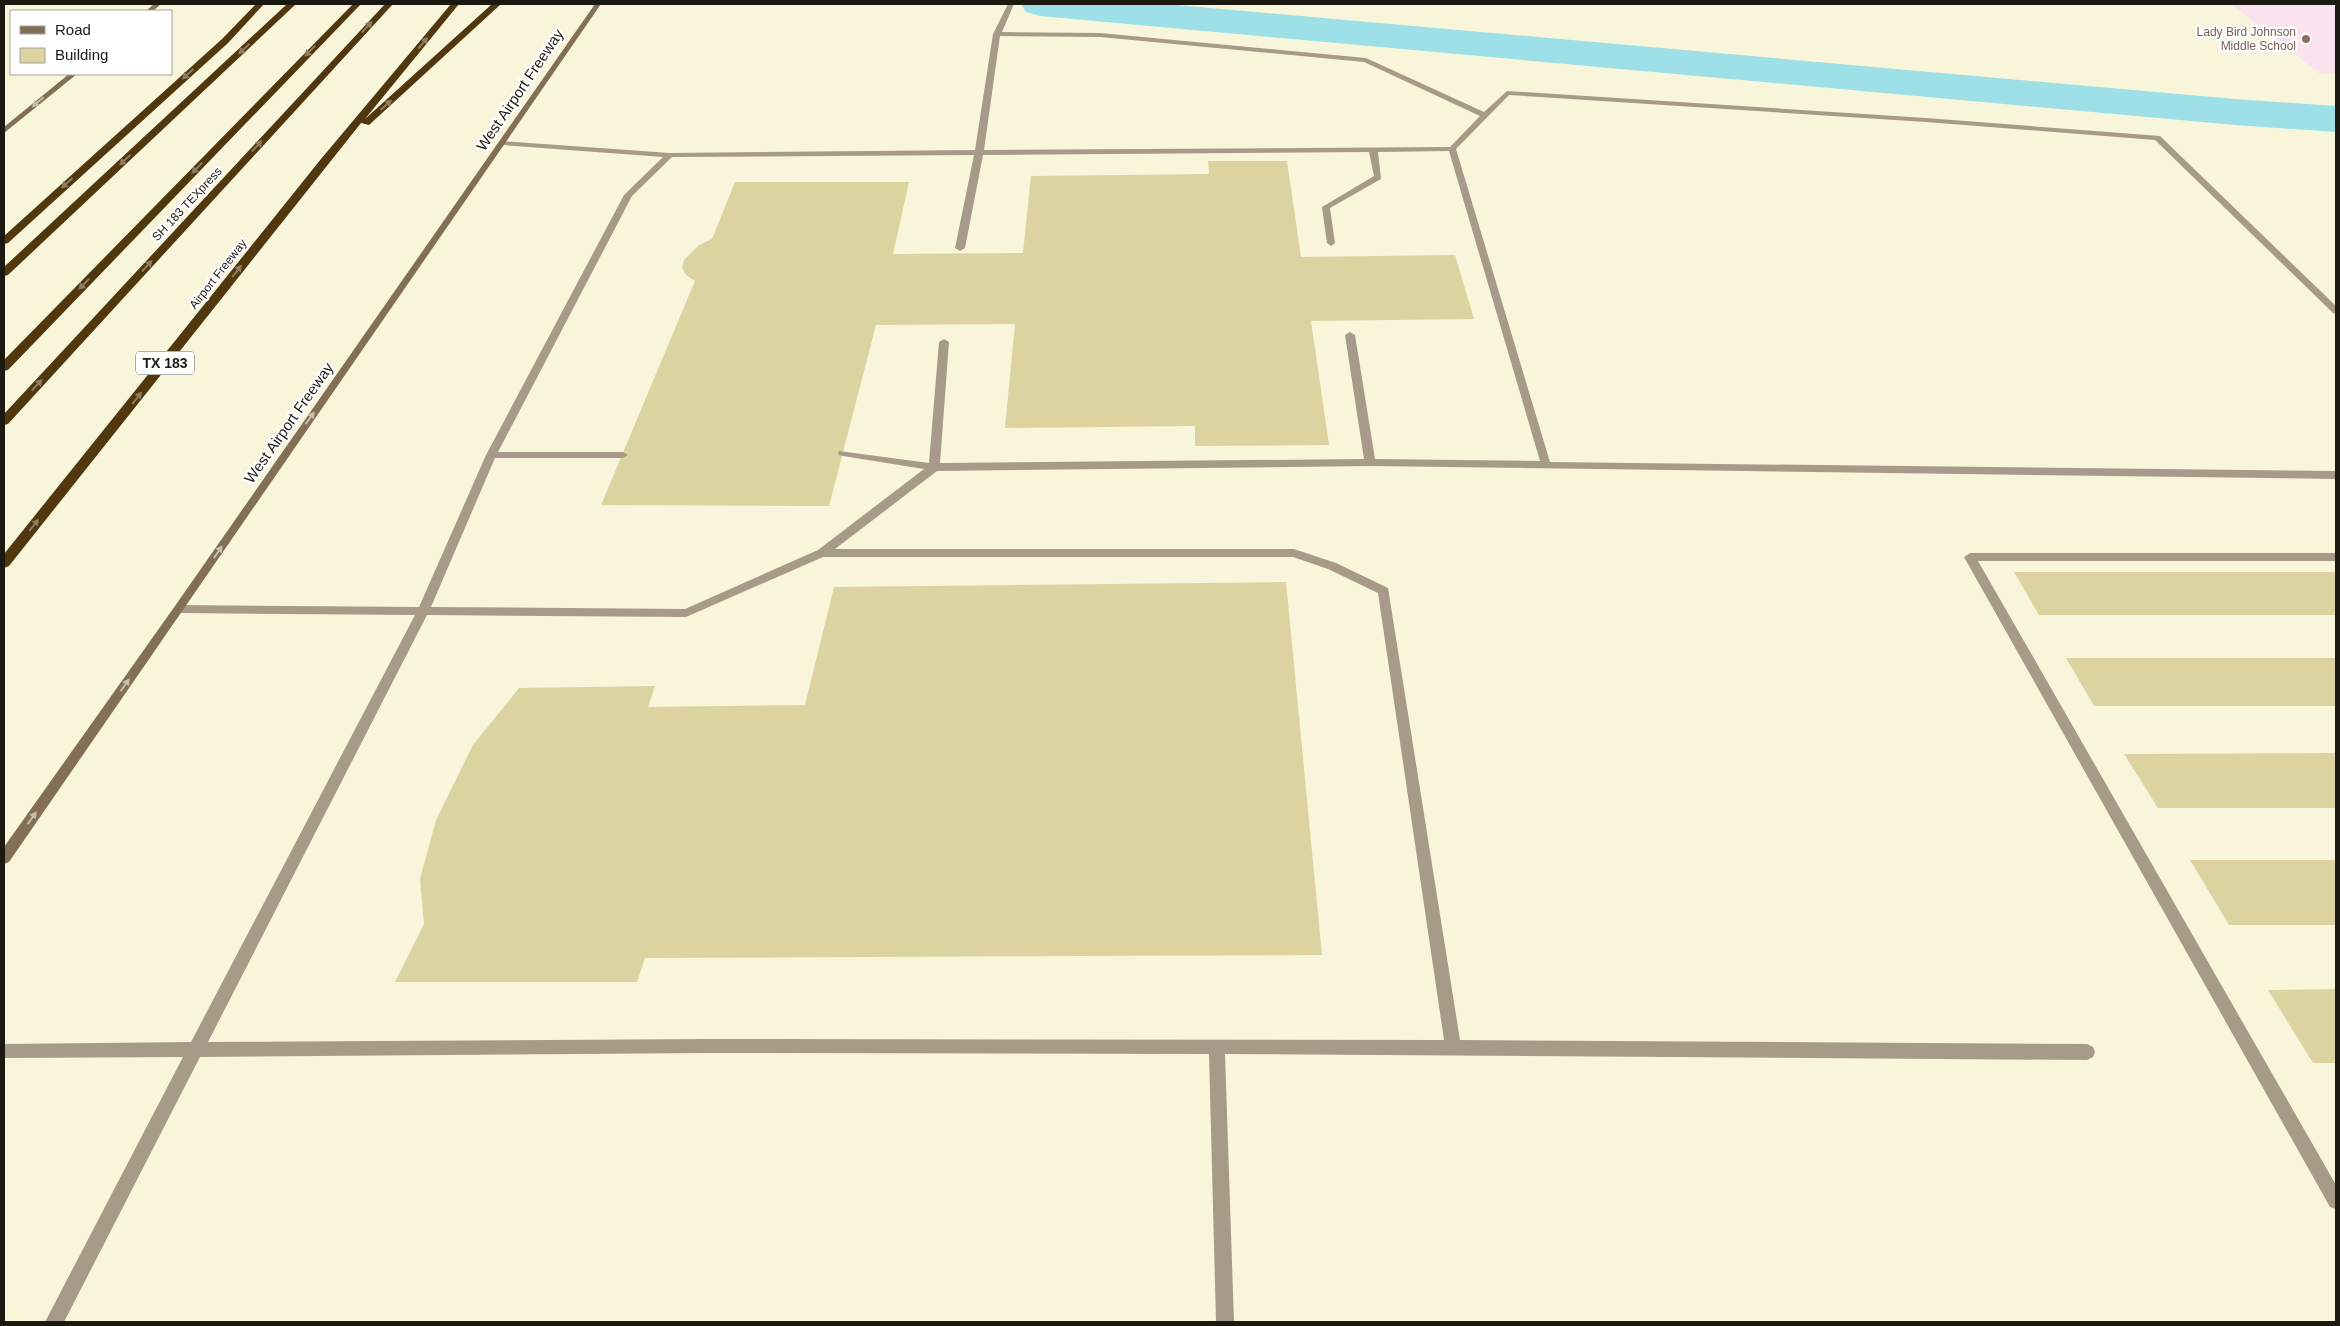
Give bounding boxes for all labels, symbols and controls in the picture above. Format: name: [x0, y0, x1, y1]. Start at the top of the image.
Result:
legend: [10, 10, 172, 75]
text: Road: [55, 21, 91, 38]
one-way arrow: [361, 21, 373, 33]
street label: West Airport Freeway: [473, 25, 567, 154]
place label: Lady Bird Johnson Middle School: [2197, 25, 2296, 53]
marker: Lady Bird Johnson Middle School: [2300, 33, 2312, 45]
one-way arrow: [417, 37, 428, 50]
one-way arrow: [238, 43, 250, 55]
one-way arrow: [305, 45, 317, 57]
text: Building: [55, 46, 108, 63]
one-way arrow: [182, 68, 194, 80]
one-way arrow: [32, 97, 45, 108]
one-way arrow: [380, 99, 392, 111]
one-way arrow: [251, 141, 263, 153]
one-way arrow: [119, 154, 131, 166]
one-way arrow: [191, 161, 203, 173]
street label: SH 183 TEXpress: [149, 164, 225, 244]
one-way arrow: [62, 177, 74, 189]
street label: Airport Freeway: [186, 236, 250, 312]
one-way arrow: [141, 260, 153, 272]
one-way arrow: [232, 265, 243, 278]
one-way arrow: [78, 278, 90, 290]
road number: TX 183: [136, 352, 194, 374]
street label: West Airport Freeway: [241, 359, 337, 486]
one-way arrow: [31, 380, 43, 392]
one-way arrow: [131, 392, 142, 405]
one-way arrow: [305, 411, 315, 425]
one-way arrow: [29, 519, 40, 532]
one-way arrow: [213, 545, 223, 559]
one-way arrow: [120, 679, 130, 692]
one-way arrow: [27, 811, 37, 825]

